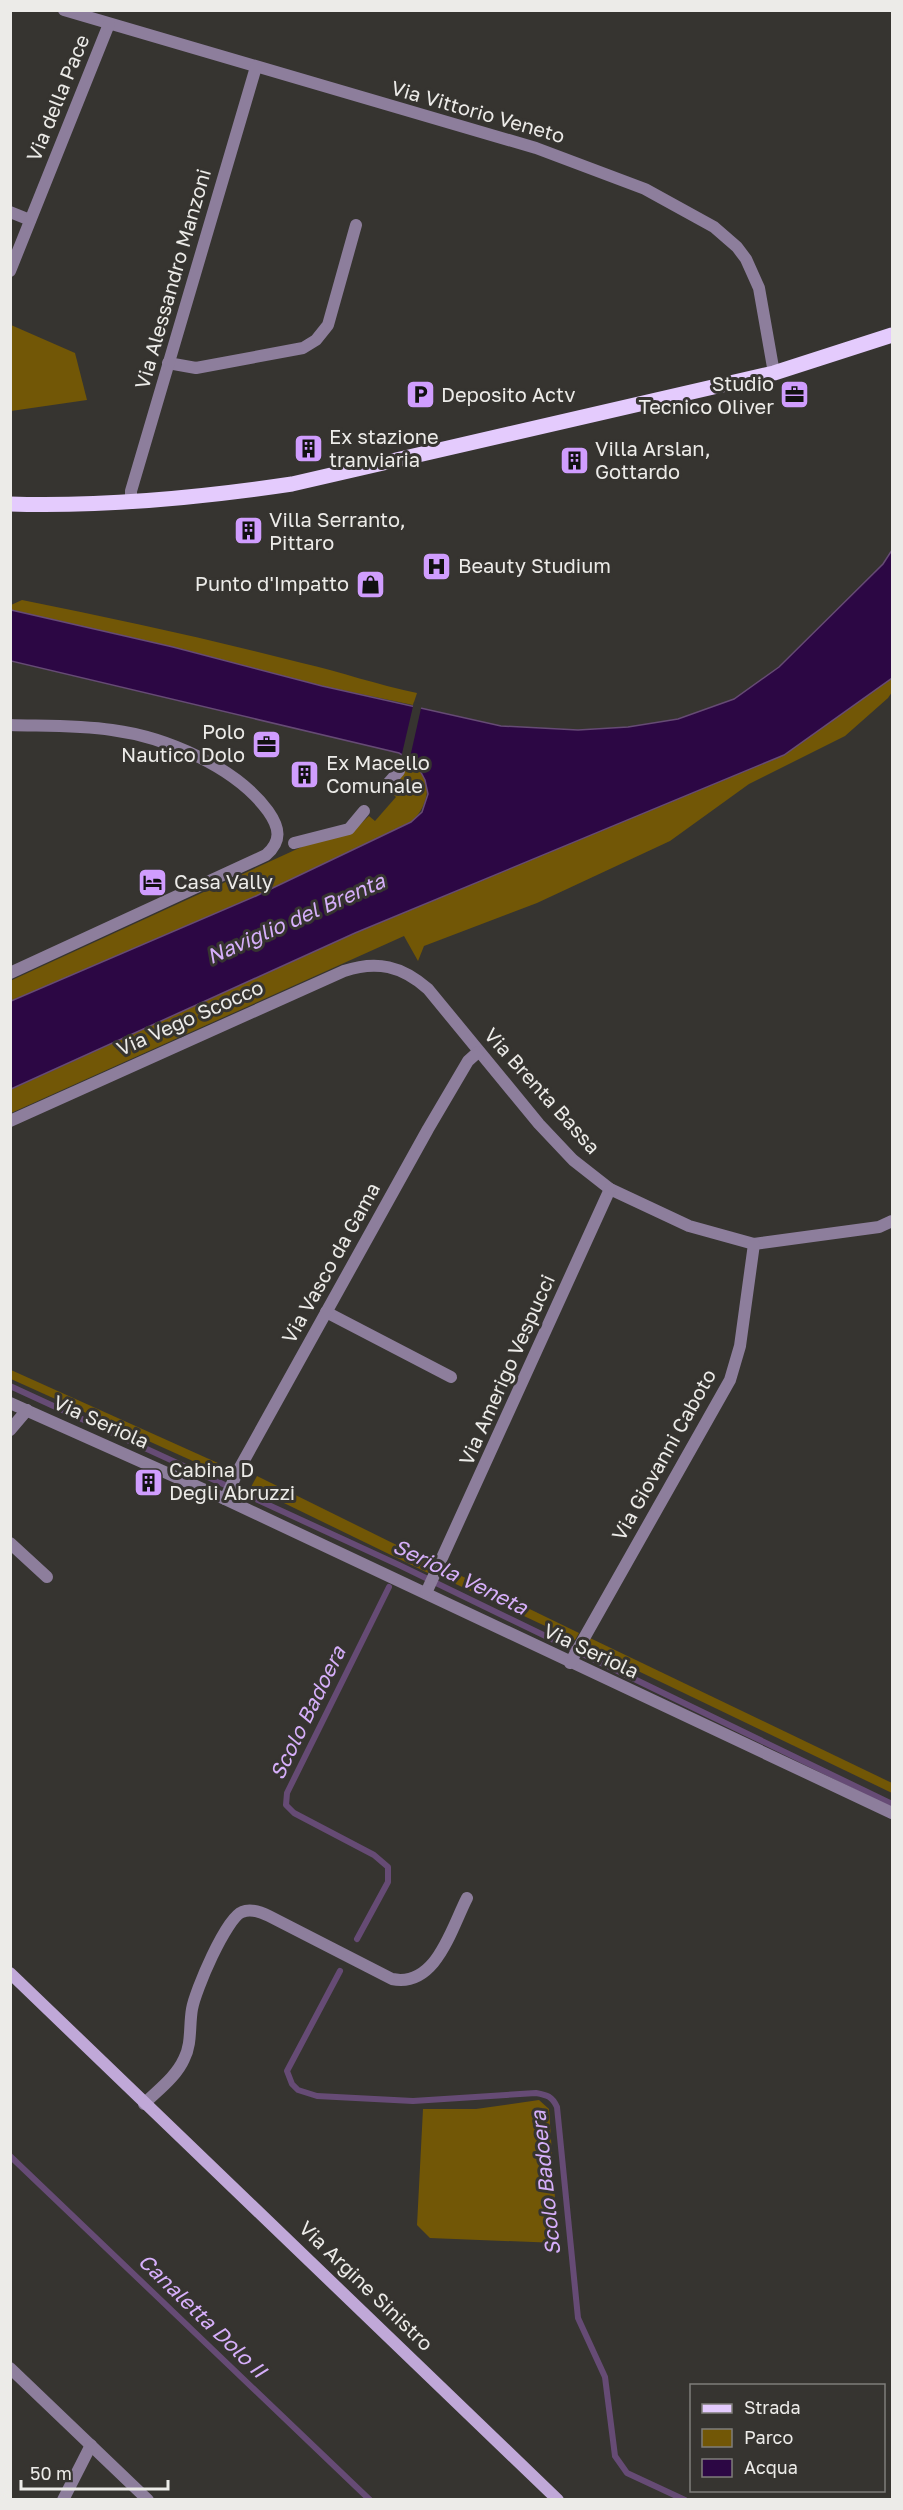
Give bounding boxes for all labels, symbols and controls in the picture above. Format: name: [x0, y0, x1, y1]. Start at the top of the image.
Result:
street label: Via della Pace: [21, 31, 93, 165]
street label: Via Vittorio Veneto: [389, 75, 568, 147]
street label: Via Alessandro Manzoni: [129, 166, 215, 392]
place label: Studio Tecnico Oliver: [639, 371, 774, 418]
parking icon: Deposito Actv: [404, 379, 436, 411]
office icon: Studio Tecnico Oliver: [779, 379, 811, 411]
place label: Deposito Actv: [441, 382, 576, 406]
place label: Ex stazione tranviaria: [329, 424, 439, 471]
building icon: Ex stazione tranviaria: [292, 433, 324, 465]
place label: Villa Arslan, Gottardo: [595, 436, 711, 483]
building icon: Villa Arslan, Gottardo: [558, 445, 590, 477]
place label: Villa Serranto, Pittaro: [269, 507, 406, 554]
building icon: Villa Serranto, Pittaro: [232, 515, 264, 547]
hospital icon: Beauty Studium: [421, 550, 453, 582]
place label: Beauty Studium: [458, 553, 611, 577]
shop icon: Punto d'Impatto: [354, 568, 386, 600]
place label: Punto d'Impatto: [195, 571, 349, 595]
place label: Polo Nautico Dolo: [121, 719, 245, 766]
office icon: Polo Nautico Dolo: [250, 728, 282, 760]
place label: Ex Macello Comunale: [326, 750, 430, 797]
building icon: Ex Macello Comunale: [289, 759, 321, 791]
hotel icon: Casa Vally: [137, 866, 169, 898]
water label: Naviglio del Brenta: [203, 867, 390, 969]
place label: Casa Vally: [174, 869, 273, 893]
street label: Via Vego Scocco: [113, 974, 266, 1060]
street label: Via Brenta Bassa: [480, 1022, 606, 1158]
street label: Via Vasco da Gama: [276, 1178, 384, 1347]
street label: Via Amerigo Vespucci: [453, 1271, 559, 1469]
street label: Via Giovanni Caboto: [606, 1365, 720, 1544]
street label: Via Seriola: [50, 1389, 153, 1453]
place label: Cabina D Degli Abruzzi: [169, 1457, 295, 1504]
building icon: Cabina D Degli Abruzzi: [132, 1466, 164, 1498]
water label: Seriola Veneta: [389, 1532, 533, 1620]
street label: Via Seriola: [540, 1618, 643, 1683]
water label: Scolo Badoera: [264, 1641, 351, 1784]
water label: Scolo Badoera: [524, 2108, 566, 2257]
street label: Via Argine Sinistro: [295, 2215, 439, 2355]
water label: Canaletta Dolo II: [133, 2248, 273, 2384]
legend: [690, 2384, 885, 2492]
text: Strada: [744, 2396, 801, 2418]
text: Parco: [744, 2426, 793, 2448]
scale bar: [21, 2453, 168, 2491]
text: Acqua: [744, 2456, 798, 2478]
text: 50 m: [30, 2462, 72, 2484]

